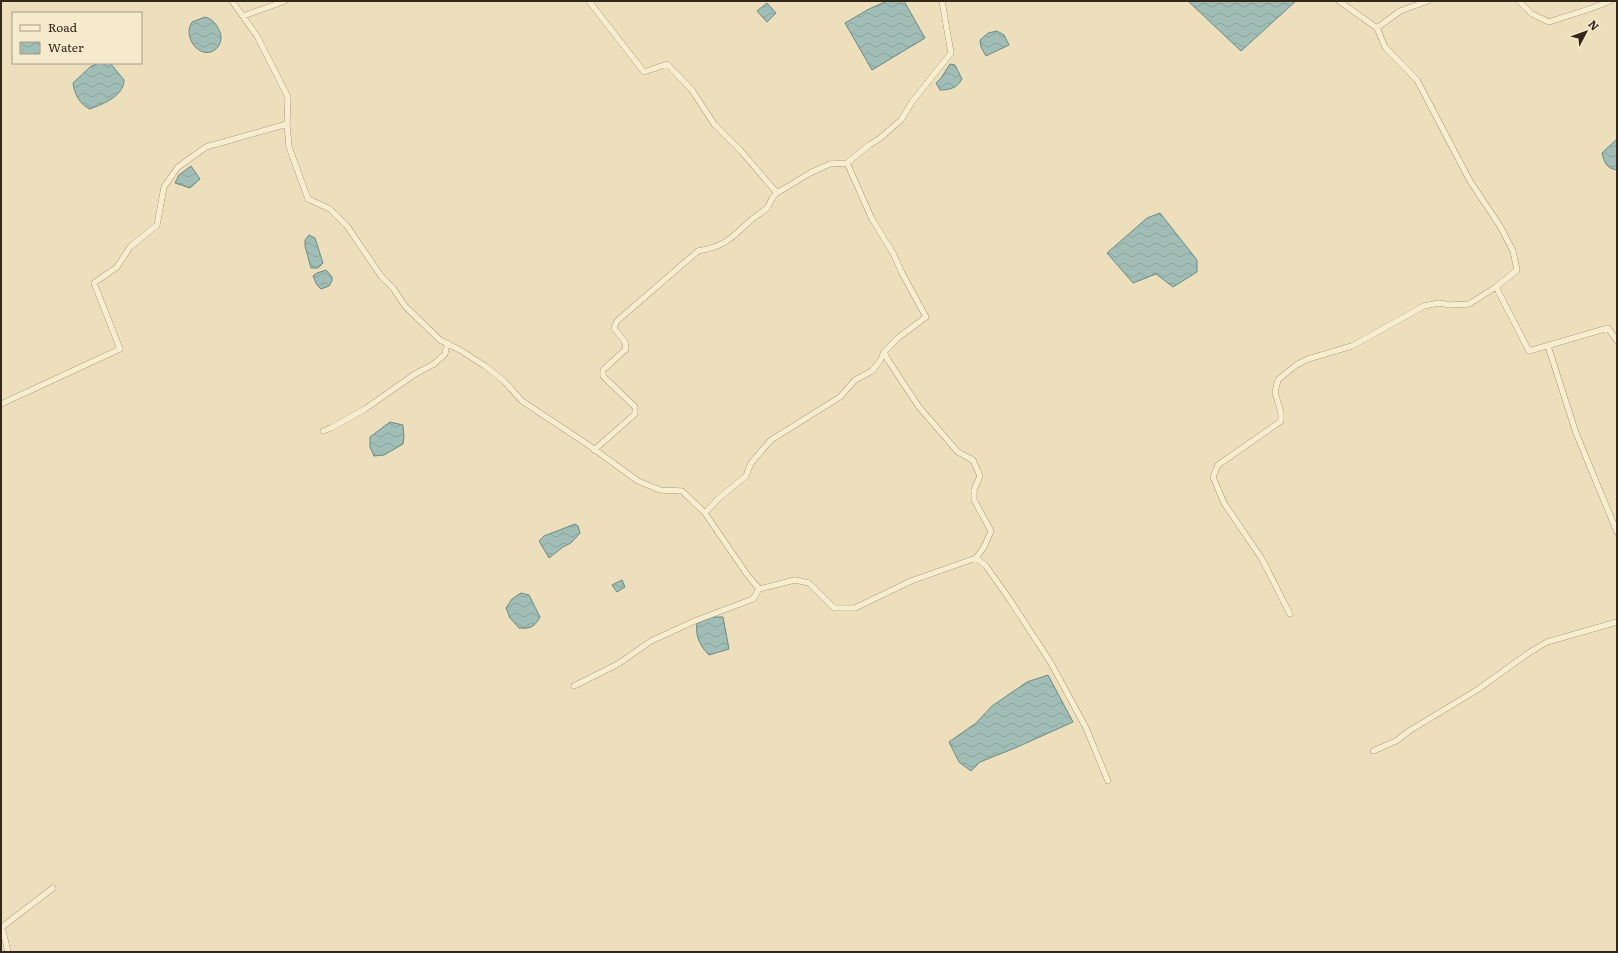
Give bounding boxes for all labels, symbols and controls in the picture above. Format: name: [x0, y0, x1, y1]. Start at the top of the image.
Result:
legend: [12, 12, 142, 64]
north arrow: [1566, 12, 1606, 52]
text: N: [1585, 16, 1603, 34]
text: Road: [48, 18, 78, 36]
text: Water: [48, 38, 84, 56]

